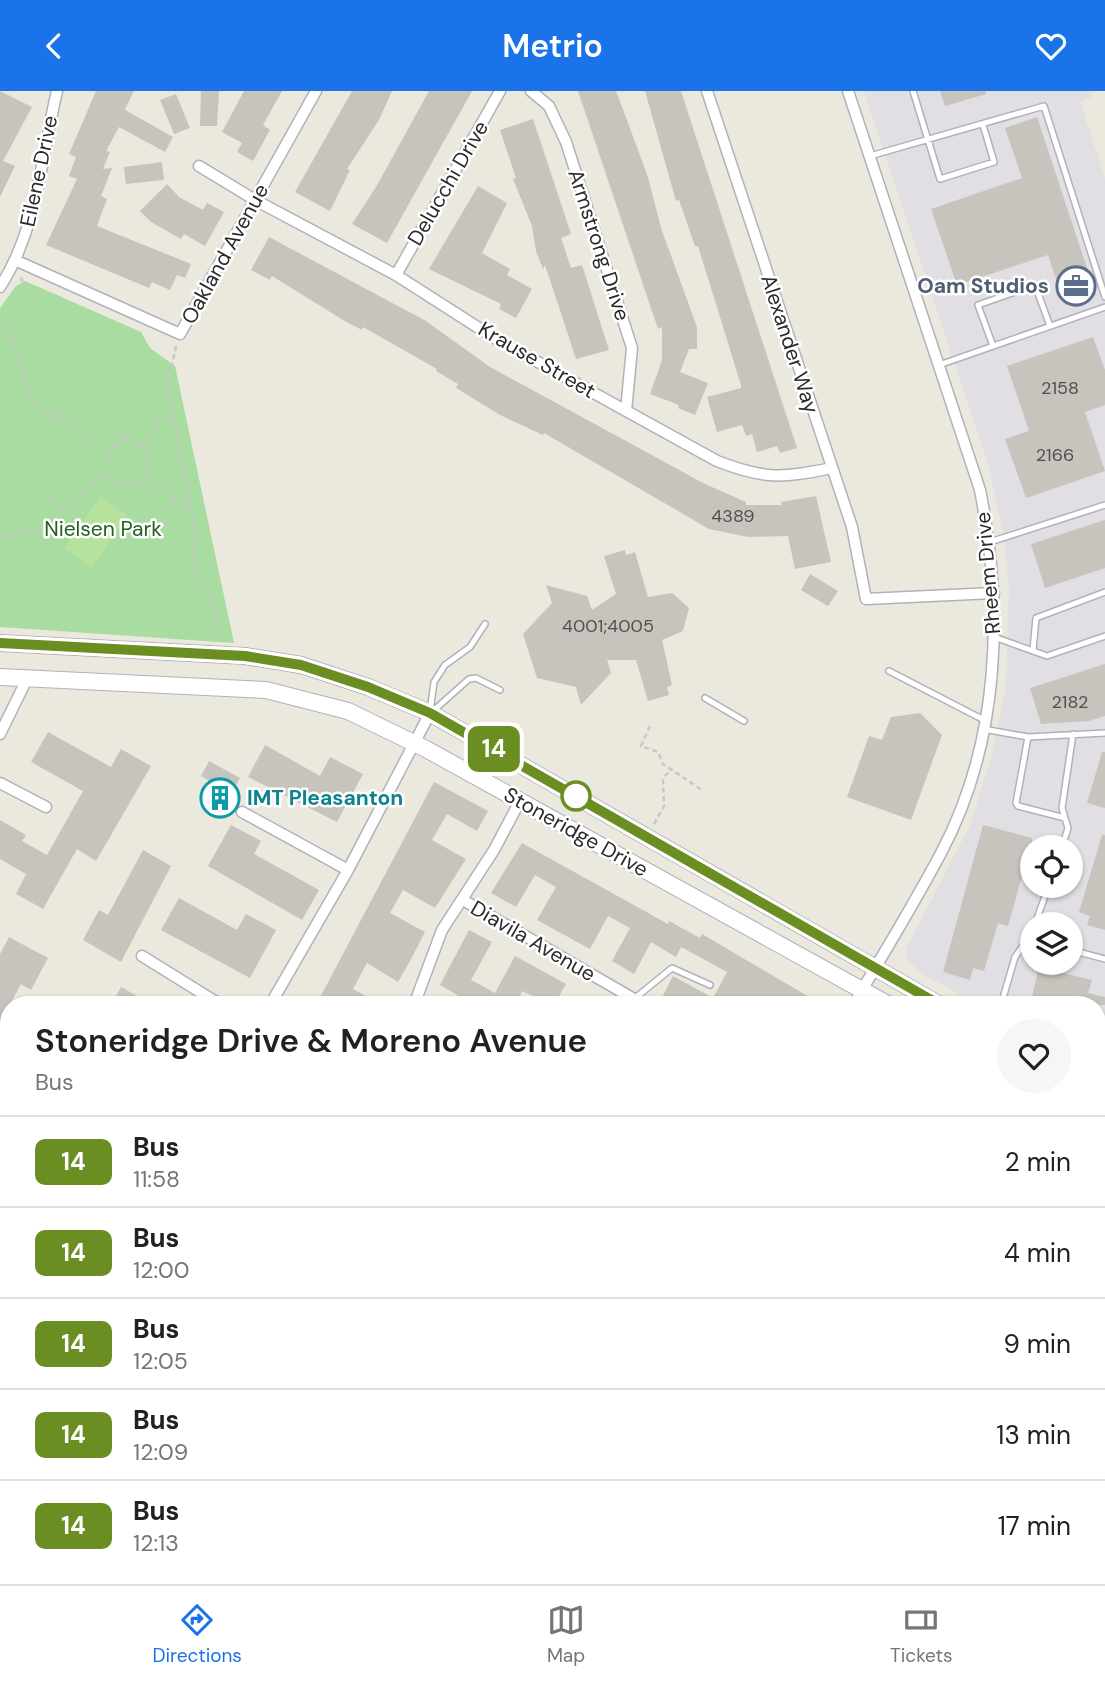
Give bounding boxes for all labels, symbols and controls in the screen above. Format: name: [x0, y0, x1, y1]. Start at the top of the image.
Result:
text: Metrio: [502, 25, 603, 67]
icon: back: [35, 27, 73, 65]
icon: heart: [1032, 27, 1070, 65]
street label: Eilene Drive: [14, 113, 64, 229]
street label: Delucchi Drive: [401, 116, 495, 250]
street label: Armstrong Drive: [561, 166, 637, 324]
street label: Oakland Avenue: [175, 179, 275, 329]
office icon: Oam Studios: [1055, 265, 1097, 307]
street label: Alexander Way: [754, 271, 826, 417]
place label: Oam Studios: [917, 272, 1049, 300]
street label: Krause Street: [473, 315, 601, 405]
house number: 2158: [1041, 376, 1079, 400]
house number: 2166: [1036, 443, 1074, 467]
house number: 4389: [711, 504, 755, 528]
street label: Rheem Drive: [969, 511, 1007, 635]
park label: Nielsen Park: [44, 515, 162, 543]
house number: 4001;4005: [562, 614, 654, 638]
house number: 2182: [1052, 690, 1089, 714]
line badge: 14: [462, 726, 526, 772]
text: 14: [482, 733, 506, 764]
building icon: IMT Pleasanton: [199, 777, 241, 819]
street label: Stoneridge Drive: [499, 781, 653, 883]
unlabelled marker: [561, 781, 591, 811]
place label: IMT Pleasanton: [247, 784, 403, 812]
map controls: [1020, 835, 1083, 975]
button: locate: [1020, 835, 1083, 898]
street label: Diavila Avenue: [466, 894, 601, 988]
button: layers: [1020, 912, 1083, 975]
text: Stoneridge Drive & Moreno Avenue: [35, 1019, 587, 1062]
button: heart: [997, 1019, 1071, 1093]
text: Bus: [35, 1067, 74, 1097]
text: Bus: [133, 1130, 179, 1164]
text: 2 min: [1005, 1145, 1071, 1179]
text: 14: [61, 1146, 86, 1177]
text: 11:58: [133, 1164, 180, 1194]
text: Bus: [133, 1221, 179, 1255]
text: 4 min: [1004, 1236, 1071, 1270]
text: 14: [61, 1237, 86, 1268]
text: 12:00: [133, 1255, 190, 1285]
text: Bus: [133, 1312, 179, 1346]
text: 9 min: [1003, 1327, 1071, 1361]
text: 14: [61, 1328, 86, 1359]
text: 12:05: [133, 1346, 188, 1376]
text: Bus: [133, 1403, 179, 1437]
text: 13 min: [996, 1418, 1071, 1452]
text: 14: [61, 1419, 86, 1450]
text: 12:09: [133, 1437, 188, 1467]
text: Bus: [133, 1494, 179, 1528]
text: 17 min: [998, 1509, 1071, 1543]
text: 14: [61, 1510, 86, 1541]
text: 12:13: [133, 1528, 179, 1558]
tab: Directions: [152, 1601, 242, 1668]
tab: Map: [547, 1601, 585, 1668]
tab: Tickets: [890, 1601, 953, 1668]

